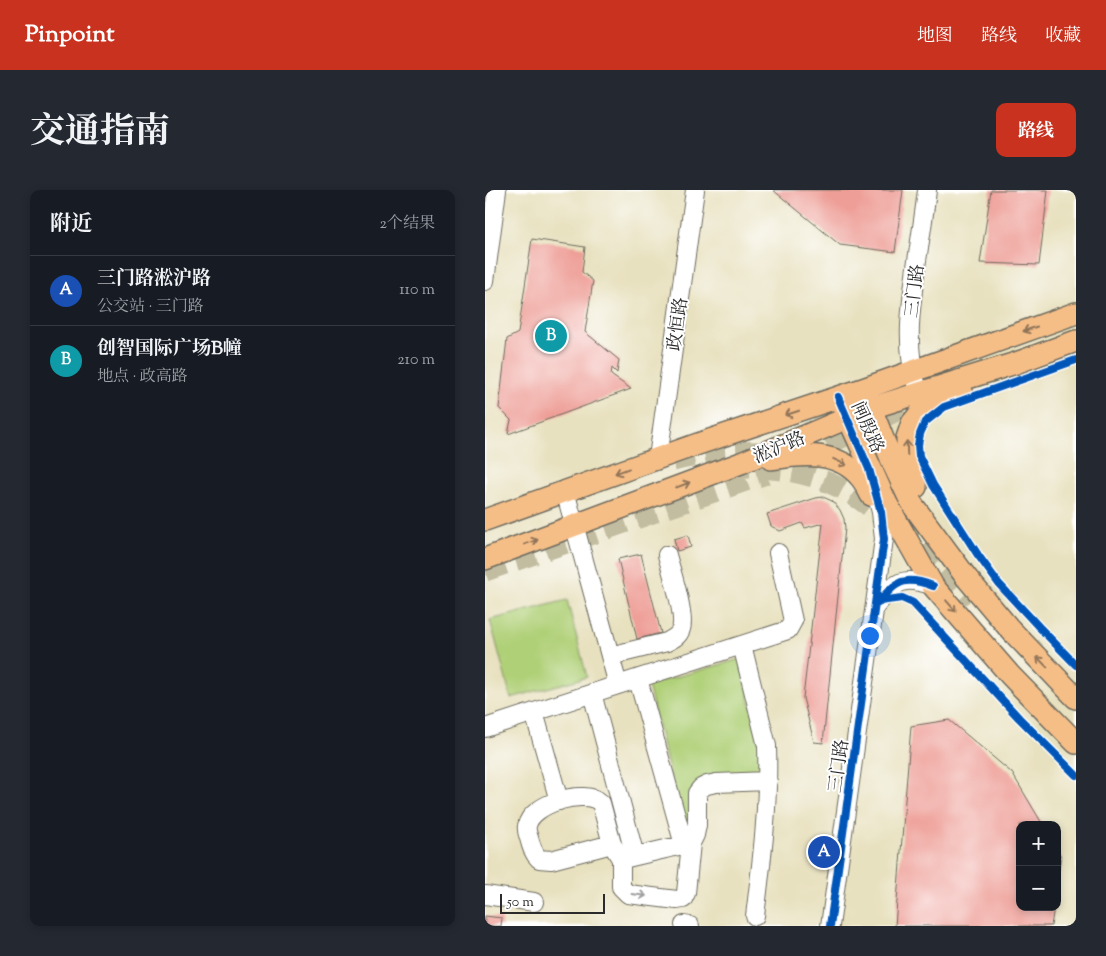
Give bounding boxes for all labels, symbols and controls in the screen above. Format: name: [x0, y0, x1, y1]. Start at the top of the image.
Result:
text: Pinpoint: [25, 18, 114, 52]
text: 地图: [917, 24, 953, 50]
text: 路线: [981, 24, 1017, 50]
text: 收藏: [1045, 24, 1081, 50]
button: 路线: [996, 103, 1076, 157]
text: 交通指南: [30, 108, 170, 159]
text: 附近: [50, 210, 92, 240]
text: 2个结果: [380, 213, 435, 236]
street label: 三门路: [900, 263, 932, 320]
text: 三门路淞沪路: [97, 266, 211, 293]
text: A: [60, 279, 73, 302]
text: 110 m: [399, 279, 435, 302]
text: 公交站 · 三门路: [97, 296, 204, 319]
street label: 政恒路: [662, 296, 696, 353]
pin: B: [535, 317, 567, 355]
one-way arrow: [1023, 325, 1038, 334]
text: 创智国际广场B幢: [97, 336, 242, 363]
text: B: [61, 349, 71, 372]
text: 210 m: [397, 349, 435, 372]
text: 地点 · 政高路: [97, 366, 188, 389]
street label: 闸殷路: [843, 398, 889, 458]
one-way arrow: [784, 408, 800, 418]
street label: 淞沪路: [750, 426, 810, 471]
one-way arrow: [903, 440, 912, 456]
one-way arrow: [832, 458, 847, 468]
one-way arrow: [615, 467, 630, 476]
one-way arrow: [675, 480, 690, 490]
one-way arrow: [522, 537, 538, 546]
one-way arrow: [945, 599, 956, 612]
your location: [857, 623, 883, 649]
one-way arrow: [1036, 656, 1048, 669]
street label: 三门路: [823, 738, 857, 795]
map controls: [1016, 821, 1061, 911]
button: +: [1016, 821, 1061, 866]
pin: A: [808, 833, 840, 871]
button: −: [1016, 866, 1061, 911]
one-way arrow: [630, 890, 646, 900]
scale bar: [500, 891, 605, 914]
text: 50 m: [507, 893, 534, 913]

